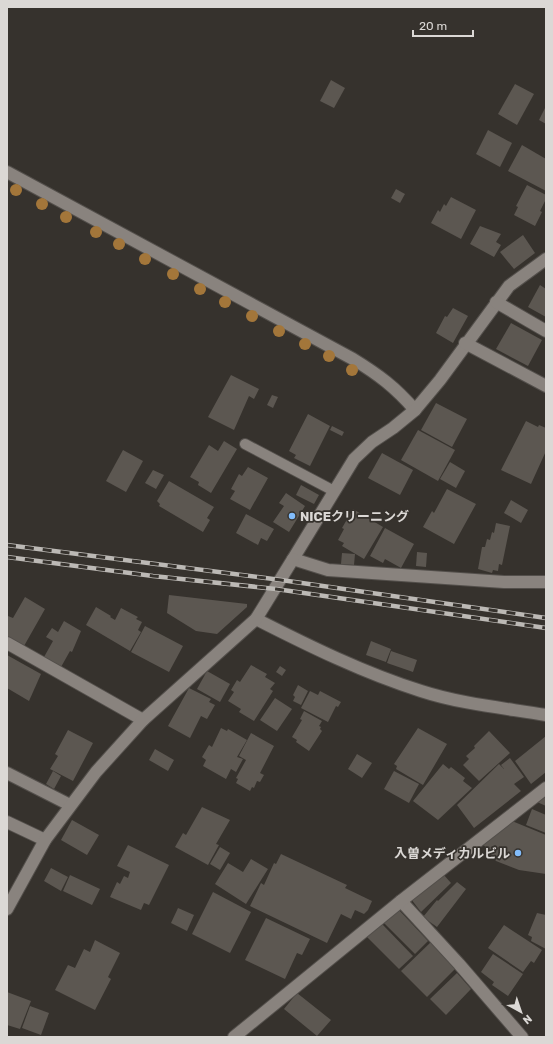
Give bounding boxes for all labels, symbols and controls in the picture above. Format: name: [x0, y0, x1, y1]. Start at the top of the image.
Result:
scale bar: [413, 12, 473, 38]
text: 20 m: [419, 19, 447, 33]
place label: NICEクリーニング: [300, 509, 409, 524]
marker: NICEクリーニング: [287, 511, 297, 521]
place label: 入曽メディカルビル: [394, 846, 510, 861]
marker: 入曽メディカルビル: [513, 848, 523, 858]
north arrow: [501, 992, 541, 1032]
text: N: [520, 1012, 534, 1027]

